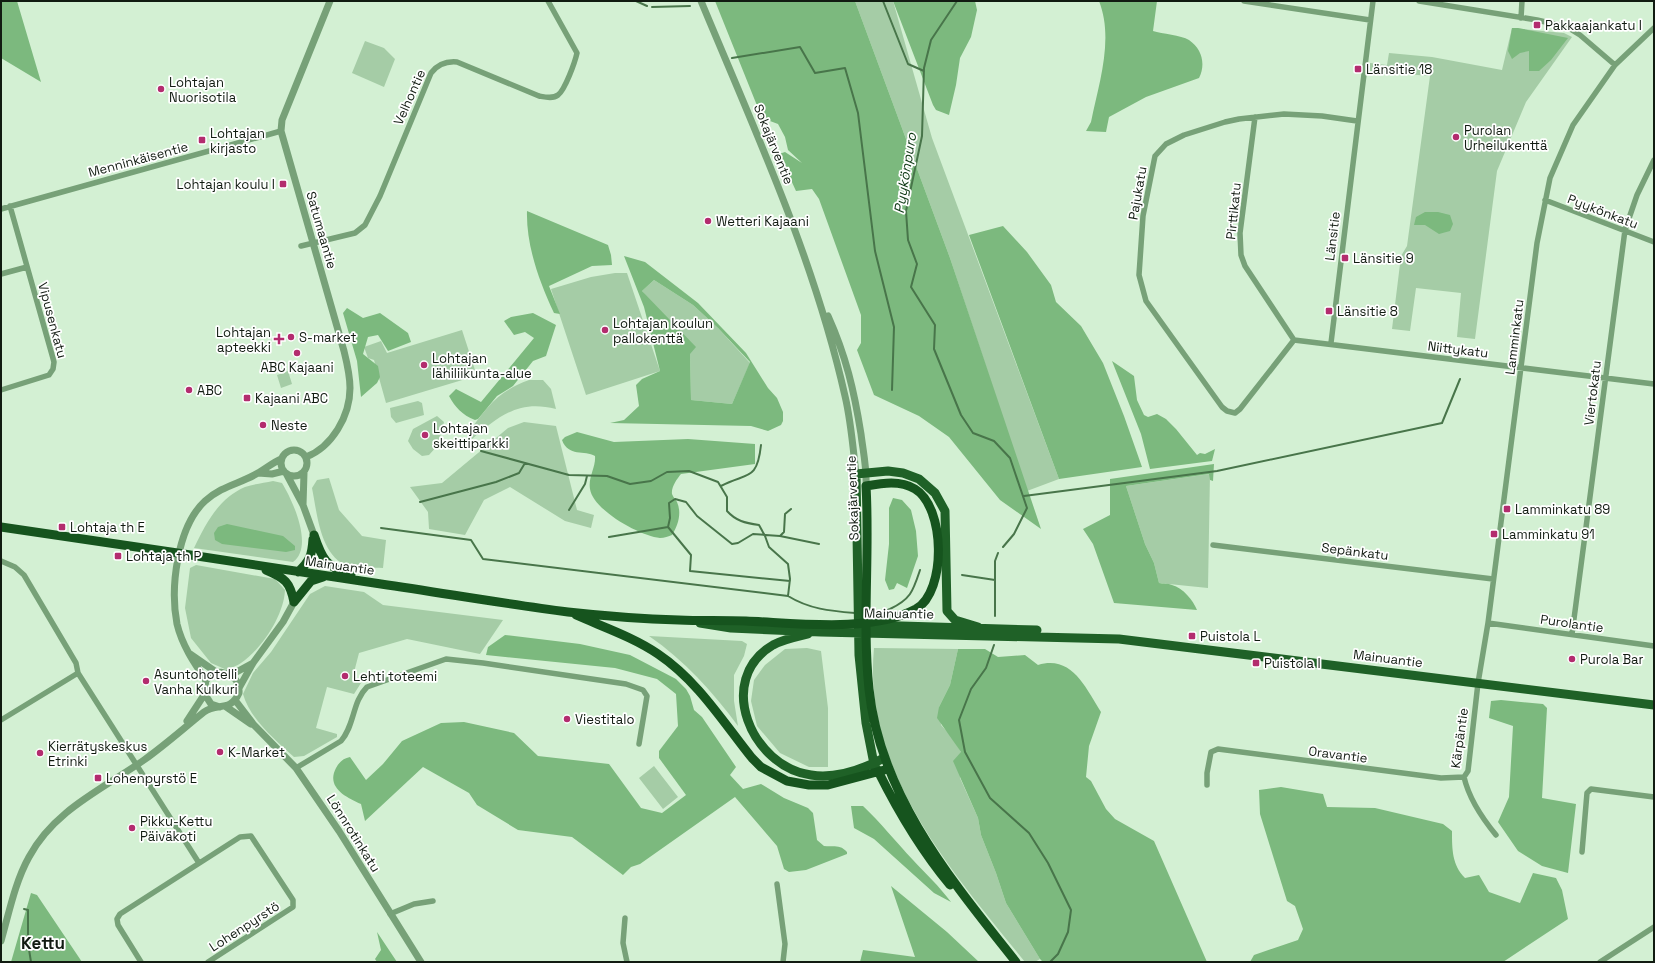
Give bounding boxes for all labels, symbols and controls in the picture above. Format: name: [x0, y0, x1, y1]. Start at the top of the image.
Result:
place label: Pakkaajankatu I: [1545, 17, 1642, 34]
marker: Pakkaajankatu I: [1532, 20, 1542, 30]
place label: Länsitie 18: [1366, 61, 1432, 78]
marker: Länsitie 18: [1353, 64, 1363, 74]
street label: Velhontie: [390, 67, 429, 128]
place label: Lohtajan Nuorisotila: [169, 74, 237, 106]
marker: Lohtajan Nuorisotila: [156, 84, 166, 94]
street label: Sokajärventie: [750, 102, 797, 187]
place label: Purolan Urheilukenttä: [1464, 122, 1548, 154]
place label: Lohtajan kirjasto: [210, 125, 265, 157]
water label: Pyykönpuro: [890, 131, 920, 215]
marker: Purolan Urheilukenttä: [1451, 132, 1461, 142]
marker: Lohtajan kirjasto: [197, 135, 207, 145]
street label: Menninkäisentie: [86, 138, 190, 181]
street label: Pajukatu: [1124, 165, 1151, 221]
place label: Lohtajan koulu I: [176, 176, 275, 193]
marker: Lohtajan koulu I: [278, 179, 288, 189]
street label: Pirttikatu: [1222, 182, 1245, 240]
street label: Satumaantie: [302, 189, 341, 271]
street label: Pyykönkatu: [1565, 190, 1641, 233]
street label: Länsitie: [1321, 210, 1344, 262]
place label: Wetteri Kajaani: [716, 213, 809, 230]
marker: Wetteri Kajaani: [703, 216, 713, 226]
place label: Länsitie 9: [1353, 250, 1414, 267]
marker: Länsitie 9: [1340, 253, 1350, 263]
street label: Vipusenkatu: [34, 280, 71, 360]
street label: Lamminkatu: [1501, 298, 1528, 376]
place label: Länsitie 8: [1337, 303, 1398, 320]
marker: Länsitie 8: [1324, 306, 1334, 316]
place label: Lohtajan koulun pallokenttä: [613, 315, 713, 347]
place label: Lohtajan apteekki: [216, 324, 271, 356]
marker: Lohtajan koulun pallokenttä: [600, 325, 610, 335]
place label: S-market: [299, 329, 357, 346]
marker: S-market: [286, 332, 296, 342]
marker: Lohtajan apteekki: [274, 334, 284, 344]
street label: Niittykatu: [1427, 337, 1489, 362]
marker: ABC Kajaani: [292, 348, 302, 358]
place label: Lohtajan lähiliikunta-alue: [432, 350, 532, 382]
place label: ABC Kajaani: [260, 359, 334, 376]
marker: Lohtajan lähiliikunta-alue: [419, 360, 429, 370]
street label: Viertokatu: [1580, 360, 1605, 427]
place label: ABC: [197, 382, 222, 399]
marker: ABC: [184, 385, 194, 395]
place label: Kajaani ABC: [255, 390, 328, 407]
marker: Kajaani ABC: [242, 393, 252, 403]
place label: Neste: [271, 417, 307, 434]
marker: Neste: [258, 420, 268, 430]
place label: Lohtajan skeittiparkki: [433, 420, 509, 452]
marker: Lohtajan skeittiparkki: [420, 430, 430, 440]
street label: Sokajärventie: [843, 455, 862, 541]
place label: Lamminkatu 89: [1515, 501, 1610, 518]
marker: Lamminkatu 89: [1502, 504, 1512, 514]
place label: Lohtaja th E: [70, 519, 145, 536]
marker: Lohtaja th E: [57, 522, 67, 532]
place label: Lamminkatu 91: [1502, 526, 1595, 543]
marker: Lamminkatu 91: [1489, 529, 1499, 539]
street label: Sepänkatu: [1320, 539, 1389, 564]
place label: Lohtaja th P: [126, 548, 202, 565]
marker: Lohtaja th P: [113, 551, 123, 561]
street label: Mainuantie: [304, 552, 376, 579]
street label: Mainuantie: [864, 604, 934, 623]
street label: Purolantie: [1539, 611, 1605, 636]
place label: Puistola L: [1200, 628, 1261, 645]
marker: Puistola L: [1187, 631, 1197, 641]
street label: Mainuantie: [1352, 646, 1424, 671]
place label: Purola Bar: [1580, 651, 1644, 668]
marker: Purola Bar: [1567, 654, 1577, 664]
place label: Puistola I: [1264, 655, 1321, 672]
marker: Puistola I: [1251, 658, 1261, 668]
place label: Asuntohotelli Vanha Kulkuri: [154, 666, 238, 698]
place label: Lehti toteemi: [353, 668, 437, 685]
marker: Lehti toteemi: [340, 671, 350, 681]
marker: Asuntohotelli Vanha Kulkuri: [141, 676, 151, 686]
street label: Kärpäntie: [1447, 707, 1472, 769]
place label: Viestitalo: [575, 711, 634, 728]
marker: Viestitalo: [562, 714, 572, 724]
place label: Kierrätyskeskus Etrinki: [48, 738, 147, 770]
street label: Oravantie: [1307, 742, 1368, 767]
place label: K-Market: [228, 744, 285, 761]
marker: K-Market: [215, 747, 225, 757]
marker: Kierrätyskeskus Etrinki: [35, 748, 45, 758]
place label: Lohenpyrstö E: [106, 770, 197, 787]
marker: Lohenpyrstö E: [93, 773, 103, 783]
street label: Lönnrotinkatu: [323, 791, 384, 875]
place label: Pikku-Kettu Päiväkoti: [140, 813, 212, 845]
marker: Pikku-Kettu Päiväkoti: [127, 823, 137, 833]
street label: Lohenpyrstö: [206, 897, 283, 955]
district label: Kettu: [21, 932, 65, 954]

